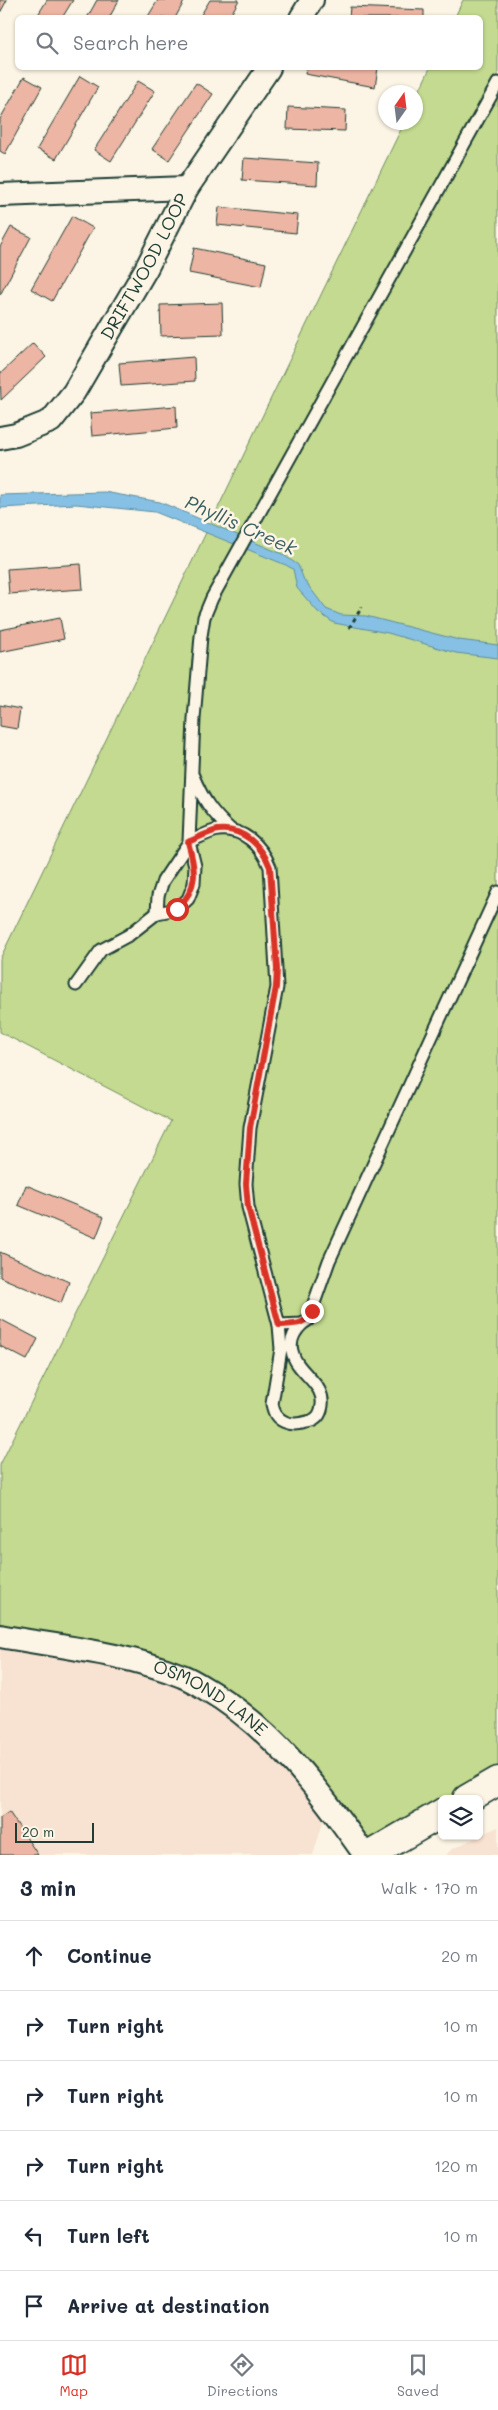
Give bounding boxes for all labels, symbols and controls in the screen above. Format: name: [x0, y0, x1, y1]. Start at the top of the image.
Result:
search box: [15, 15, 483, 70]
icon: search: [33, 29, 61, 57]
text: Search here: [73, 30, 189, 55]
north arrow: [378, 85, 423, 130]
street label: DRIFTWOOD LOOP: [94, 189, 193, 344]
water label: Phyllis Creek: [181, 489, 302, 561]
route start: [166, 898, 189, 921]
route end: [301, 1300, 324, 1323]
street label: OSMOND LANE: [151, 1654, 273, 1741]
map controls: [438, 1795, 483, 1840]
button: layers: [438, 1795, 483, 1840]
scale bar: [15, 1820, 94, 1843]
text: 20 m: [22, 1822, 54, 1841]
text: 3 min: [20, 1874, 76, 1901]
text: Walk · 170 m: [380, 1877, 478, 1898]
icon: ahead: [20, 1942, 48, 1970]
text: Continue: [67, 1943, 152, 1968]
text: 20 m: [441, 1945, 478, 1966]
icon: right: [20, 2012, 48, 2040]
text: Turn right: [67, 2013, 164, 2038]
text: 10 m: [443, 2015, 478, 2036]
icon: right: [20, 2082, 48, 2110]
text: Turn right: [67, 2083, 164, 2108]
text: 10 m: [443, 2085, 478, 2106]
icon: right: [20, 2152, 48, 2180]
text: Turn right: [67, 2153, 164, 2178]
text: 120 m: [434, 2155, 478, 2176]
icon: left: [20, 2222, 48, 2250]
text: Turn left: [67, 2223, 150, 2248]
text: 10 m: [443, 2225, 478, 2246]
icon: arrive: [20, 2292, 48, 2320]
text: Arrive at destination: [67, 2293, 270, 2318]
tab: Map: [59, 2351, 88, 2400]
tab: Directions: [207, 2351, 278, 2400]
tab: Saved: [397, 2351, 439, 2400]

